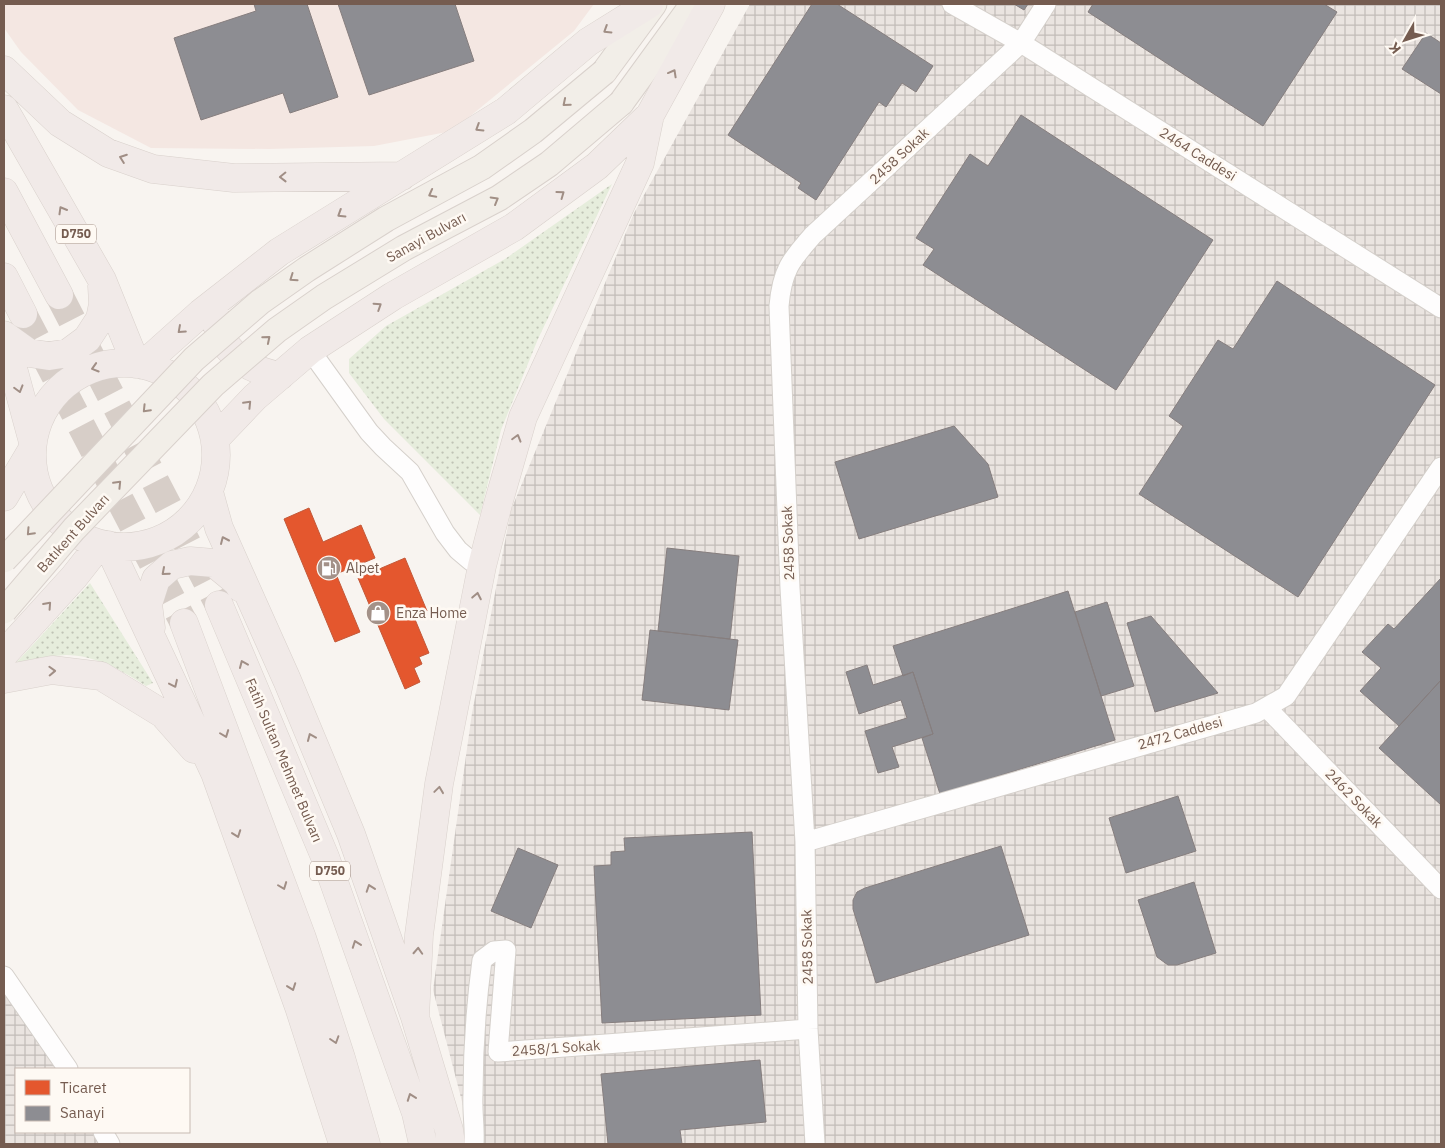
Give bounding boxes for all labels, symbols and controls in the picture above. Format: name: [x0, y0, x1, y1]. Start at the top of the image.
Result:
north arrow: [1380, 15, 1430, 65]
one-way arrow: [604, 23, 613, 33]
text: K: [1385, 39, 1405, 58]
one-way arrow: [667, 69, 677, 78]
one-way arrow: [563, 98, 572, 106]
one-way arrow: [475, 122, 484, 131]
street label: 2458 Sokak: [865, 123, 933, 188]
street label: 2464 Caddesi: [1156, 123, 1240, 185]
one-way arrow: [119, 154, 128, 164]
one-way arrow: [279, 172, 286, 182]
one-way arrow: [428, 188, 437, 198]
one-way arrow: [555, 191, 565, 200]
one-way arrow: [490, 196, 499, 206]
one-way arrow: [58, 207, 68, 216]
one-way arrow: [337, 208, 346, 217]
street label: Sanayi Bulvarı: [383, 208, 469, 266]
road number: D750: [56, 224, 96, 243]
one-way arrow: [289, 272, 299, 281]
one-way arrow: [372, 303, 381, 312]
one-way arrow: [178, 324, 187, 333]
one-way arrow: [262, 336, 271, 345]
one-way arrow: [92, 363, 100, 373]
one-way arrow: [14, 384, 24, 393]
one-way arrow: [242, 401, 251, 410]
one-way arrow: [143, 404, 152, 413]
one-way arrow: [511, 435, 521, 443]
one-way arrow: [112, 481, 121, 490]
street label: Batıkent Bulvarı: [33, 490, 113, 576]
street label: 2458 Sokak: [778, 505, 798, 581]
one-way arrow: [27, 526, 36, 535]
one-way arrow: [220, 536, 231, 545]
fuel station icon: Alpet: [316, 555, 342, 581]
place label: Alpet: [346, 559, 380, 577]
one-way arrow: [161, 566, 170, 575]
one-way arrow: [471, 591, 481, 600]
shop icon: Enza Home: [365, 600, 391, 626]
one-way arrow: [42, 602, 51, 611]
place label: Enza Home: [396, 604, 467, 622]
one-way arrow: [239, 660, 249, 668]
one-way arrow: [48, 666, 56, 676]
street label: Fatih Sultan Mehmet Bulvarı: [241, 675, 327, 845]
one-way arrow: [168, 679, 178, 688]
street label: 2472 Caddesi: [1136, 712, 1224, 754]
one-way arrow: [219, 729, 229, 738]
one-way arrow: [306, 733, 317, 742]
street label: 2462 Sokak: [1321, 765, 1387, 832]
one-way arrow: [433, 785, 444, 793]
one-way arrow: [231, 829, 241, 838]
road number: D750: [310, 861, 350, 880]
one-way arrow: [277, 881, 287, 890]
one-way arrow: [366, 885, 376, 893]
street label: 2458 Sokak: [797, 909, 817, 985]
one-way arrow: [352, 940, 362, 949]
one-way arrow: [413, 946, 424, 954]
one-way arrow: [286, 982, 296, 991]
one-way arrow: [329, 1035, 339, 1043]
street label: 2458/1 Sokak: [511, 1036, 602, 1060]
legend: [15, 1068, 190, 1133]
text: Ticaret: [60, 1078, 107, 1097]
one-way arrow: [407, 1093, 417, 1102]
text: Sanayi: [60, 1103, 104, 1122]

